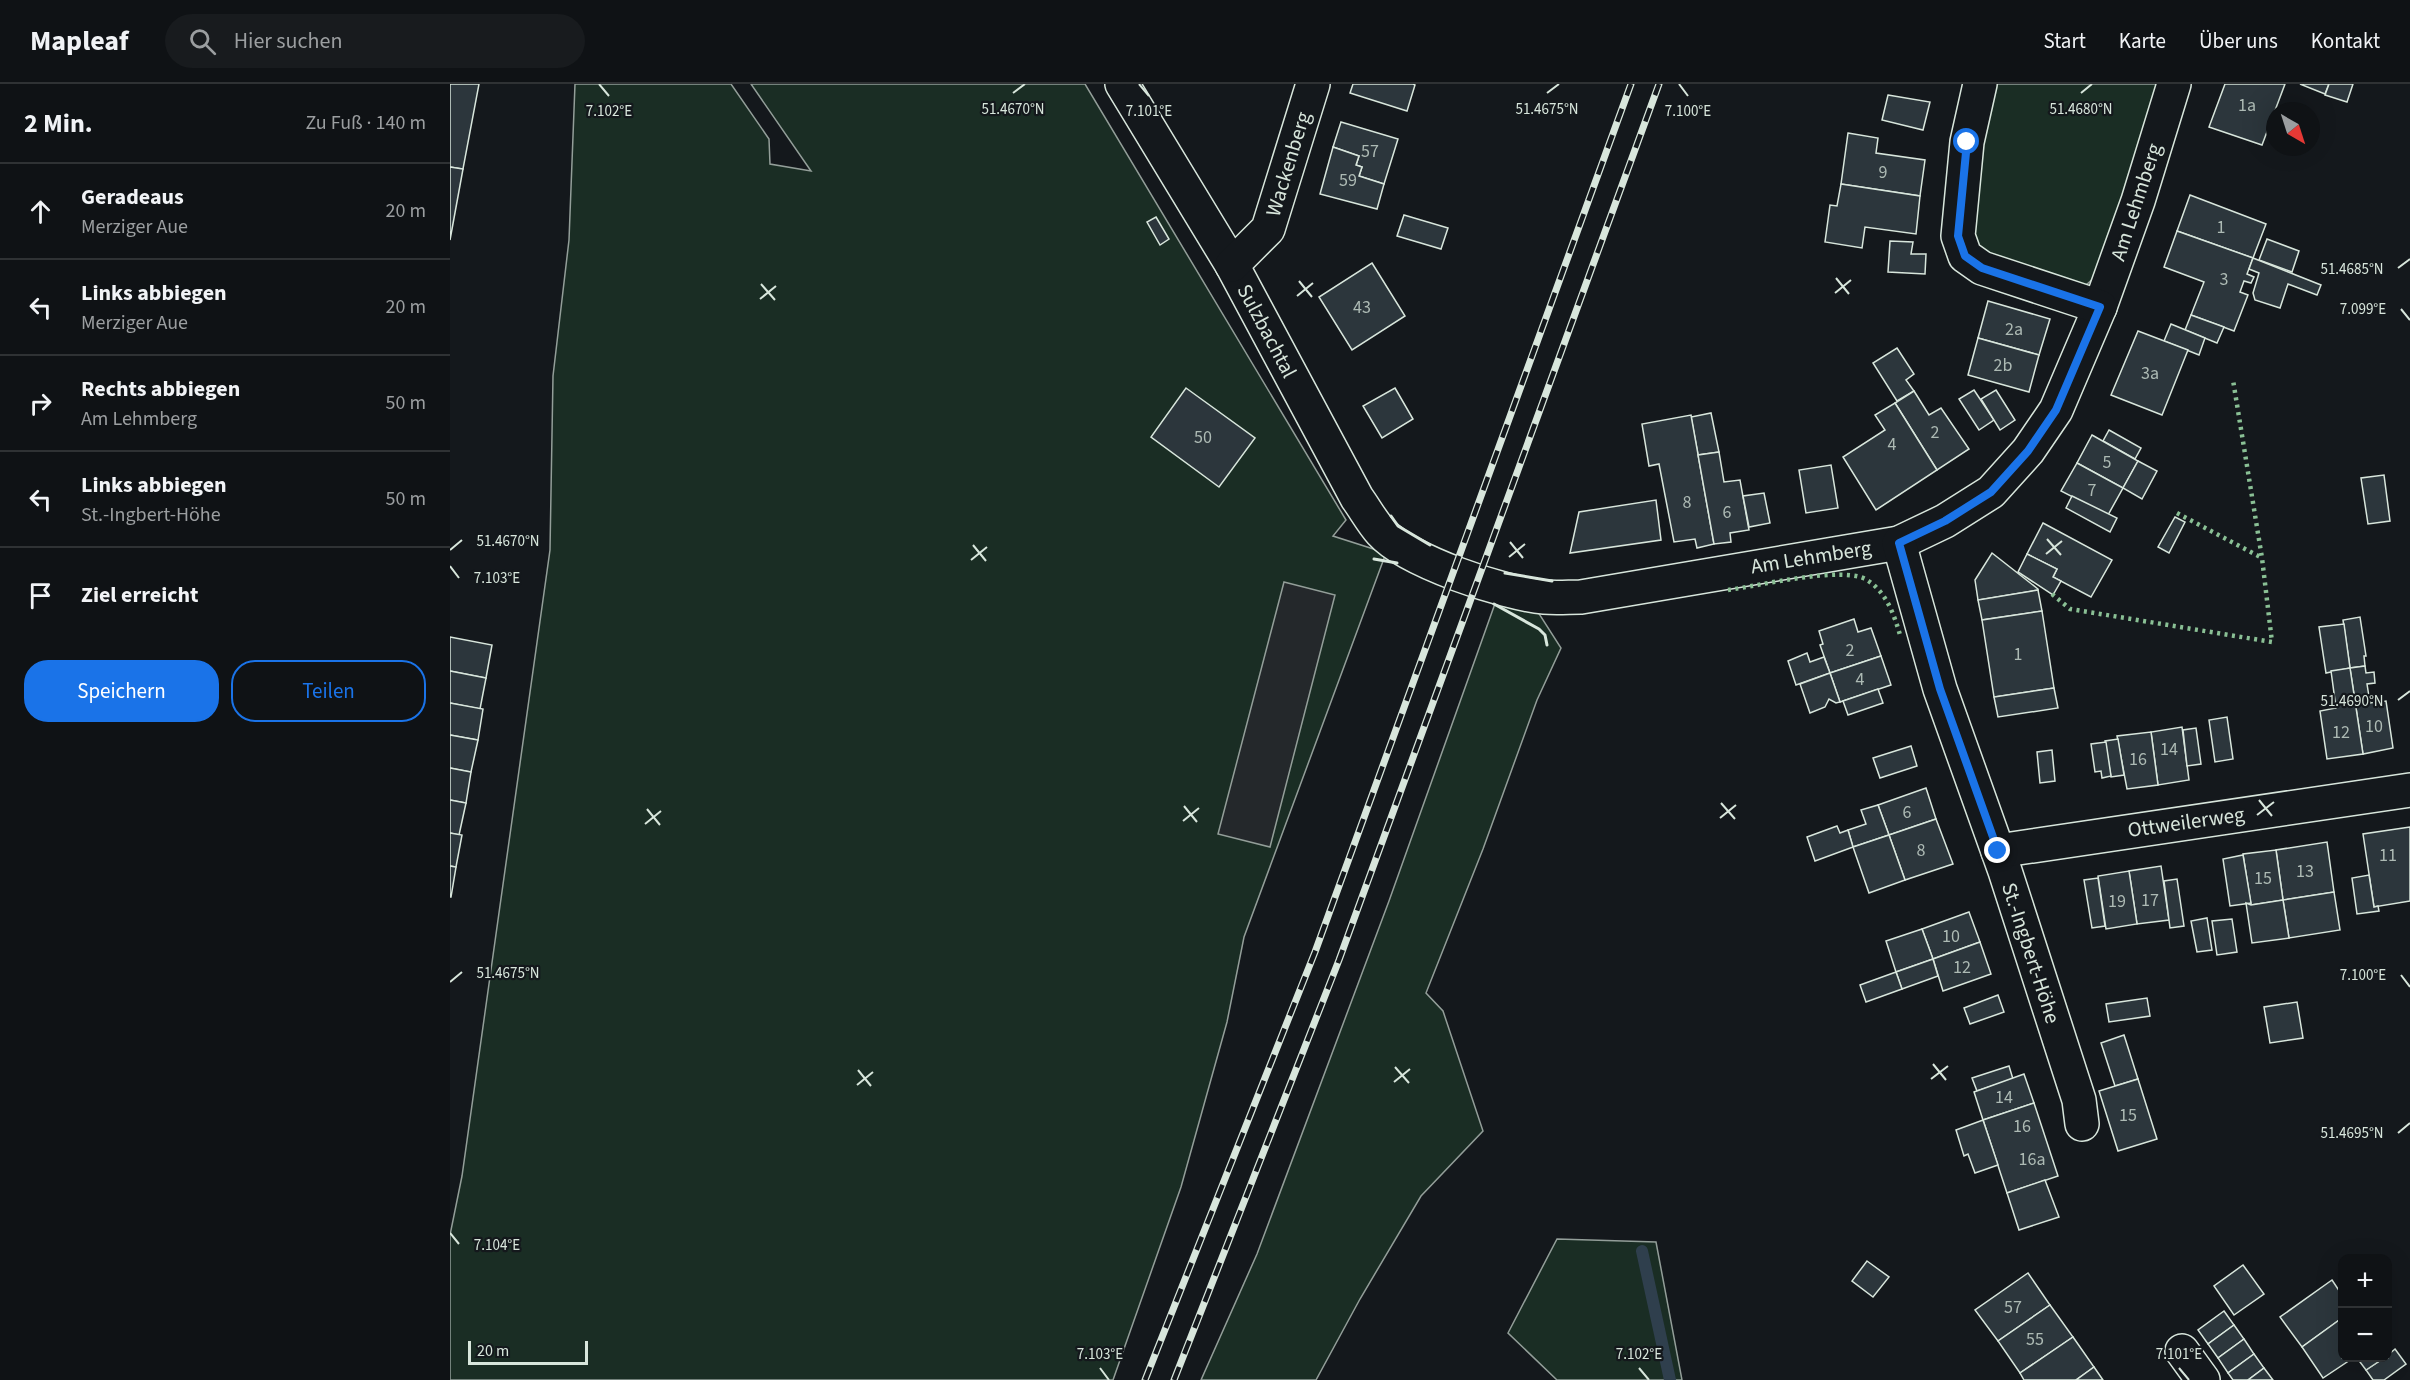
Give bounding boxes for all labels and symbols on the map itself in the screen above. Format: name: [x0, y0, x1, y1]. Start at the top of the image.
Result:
house number: 1a: [2238, 93, 2256, 118]
text: 51.4670°N: [981, 99, 1045, 120]
text: 51.4675°N: [1515, 99, 1579, 120]
text: 51.4680°N: [2049, 99, 2113, 120]
text: 7.102°E: [586, 101, 632, 122]
text: 7.101°E: [1126, 101, 1172, 122]
text: 7.100°E: [1665, 101, 1711, 122]
north arrow: [2266, 102, 2320, 156]
street label: Wackenberg: [1258, 108, 1318, 220]
route start: [1953, 128, 1979, 154]
house number: 57: [1361, 139, 1379, 164]
street label: Am Lehmberg: [2103, 139, 2169, 265]
house number: 9: [1879, 160, 1888, 185]
house number: 59: [1339, 168, 1357, 193]
house number: 1: [2217, 215, 2225, 240]
text: 51.4685°N: [2320, 259, 2384, 280]
house number: 3: [2220, 267, 2229, 292]
street label: Sulzbachtal: [1230, 279, 1304, 383]
house number: 43: [1353, 295, 1371, 320]
text: 7.099°E: [2340, 299, 2386, 320]
house number: 2a: [2005, 317, 2023, 342]
house number: 2b: [1994, 353, 2012, 378]
house number: 3a: [2141, 361, 2159, 386]
house number: 2: [1931, 420, 1940, 445]
house number: 50: [1194, 425, 1212, 450]
house number: 4: [1888, 432, 1897, 457]
house number: 5: [2103, 450, 2112, 475]
house number: 7: [2088, 478, 2097, 503]
house number: 8: [1683, 490, 1692, 515]
house number: 6: [1723, 500, 1732, 525]
text: 51.4670°N: [476, 531, 540, 552]
street label: Am Lehmberg: [1748, 533, 1874, 581]
text: 7.103°E: [474, 568, 520, 589]
house number: 2: [1846, 638, 1855, 663]
house number: 1: [2014, 642, 2022, 667]
house number: 4: [1856, 667, 1865, 692]
text: 51.4690°N: [2320, 691, 2384, 712]
house number: 10: [2365, 714, 2383, 739]
house number: 12: [2332, 720, 2350, 745]
house number: 14: [2160, 737, 2178, 762]
house number: 16: [2129, 747, 2147, 772]
street label: Ottweilerweg: [2126, 799, 2247, 845]
house number: 6: [1903, 800, 1912, 825]
route end: [1984, 837, 2010, 863]
house number: 8: [1917, 838, 1926, 863]
house number: 11: [2379, 843, 2397, 868]
house number: 13: [2296, 859, 2314, 884]
house number: 15: [2254, 866, 2272, 891]
street label: St.-Ingbert-Höhe: [1994, 879, 2068, 1027]
house number: 17: [2141, 888, 2159, 913]
house number: 19: [2108, 889, 2126, 914]
house number: 10: [1942, 924, 1960, 949]
house number: 12: [1953, 955, 1971, 980]
text: 51.4675°N: [476, 963, 540, 984]
text: 7.100°E: [2340, 965, 2386, 986]
house number: 14: [1995, 1085, 2013, 1110]
house number: 15: [2119, 1103, 2137, 1128]
house number: 16: [2013, 1114, 2031, 1139]
text: 51.4695°N: [2320, 1123, 2384, 1144]
house number: 16a: [2019, 1147, 2045, 1172]
text: 7.104°E: [474, 1235, 520, 1256]
house number: 57: [2004, 1295, 2022, 1320]
house number: 55: [2026, 1327, 2044, 1352]
scale bar: [468, 1338, 588, 1366]
text: 7.103°E: [1077, 1344, 1123, 1365]
text: 7.102°E: [1616, 1344, 1662, 1365]
text: 7.101°E: [2156, 1344, 2202, 1365]

